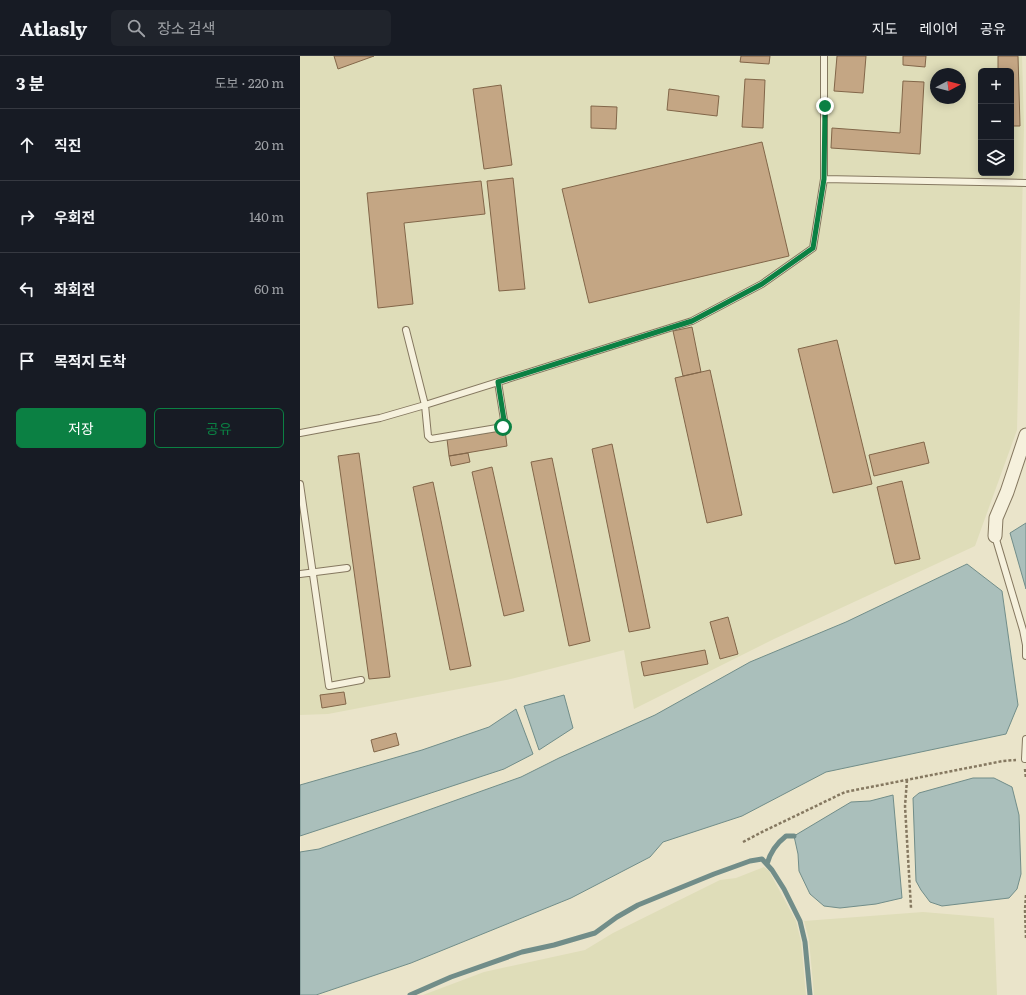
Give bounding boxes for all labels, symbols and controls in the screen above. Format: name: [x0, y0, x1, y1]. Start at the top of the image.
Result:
search box: [111, 10, 391, 46]
text: Atlasly: [20, 14, 87, 42]
text: 장소 검색: [157, 16, 215, 39]
icon: search: [125, 17, 147, 39]
text: 지도: [872, 18, 898, 38]
text: 레이어: [920, 18, 958, 38]
text: 공유: [980, 18, 1006, 38]
north arrow: [930, 68, 966, 104]
map controls: [978, 68, 1014, 176]
button: +: [978, 68, 1014, 104]
text: 3 분: [16, 70, 45, 95]
text: 도보 · 220 m: [215, 73, 284, 92]
route end: [816, 97, 834, 115]
button: −: [978, 104, 1014, 140]
text: 직진: [54, 133, 82, 156]
icon: ahead: [16, 134, 38, 156]
text: 20 m: [255, 135, 284, 154]
button: layers: [978, 140, 1014, 176]
text: 우회전: [54, 205, 95, 228]
icon: right: [16, 206, 38, 228]
text: 140 m: [249, 207, 284, 226]
text: 좌회전: [54, 277, 95, 300]
icon: left: [16, 278, 38, 300]
text: 60 m: [254, 279, 284, 298]
text: 목적지 도착: [54, 349, 126, 372]
icon: arrive: [16, 350, 38, 372]
button: 저장: [16, 408, 146, 448]
button: 공유: [154, 408, 284, 448]
route start: [494, 418, 512, 436]

